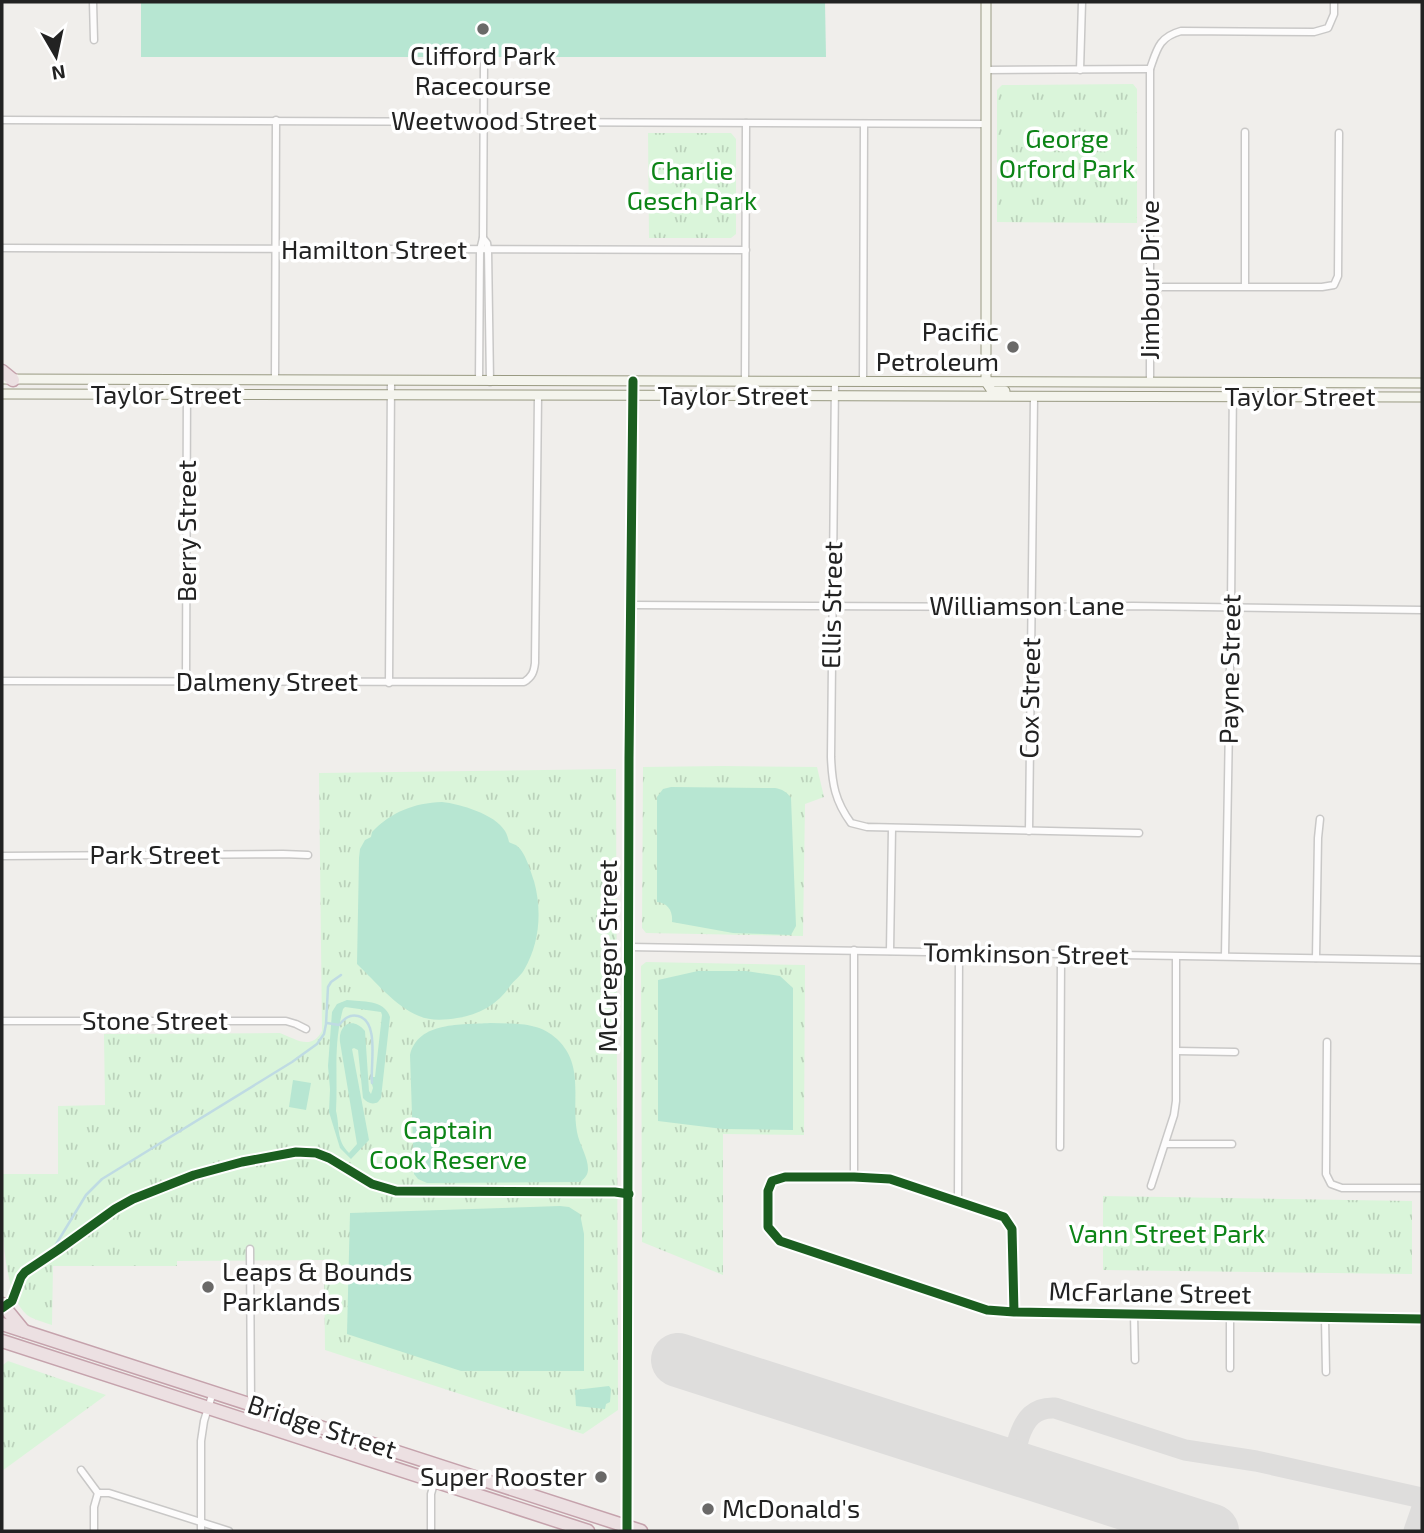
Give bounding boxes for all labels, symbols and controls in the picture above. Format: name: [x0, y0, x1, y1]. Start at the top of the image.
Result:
north arrow: [21, 21, 91, 91]
marker: Clifford Park Racecourse: [475, 21, 491, 37]
place label: Clifford Park Racecourse: [410, 39, 556, 100]
text: N: [50, 61, 67, 86]
street label: Weetwood Street: [391, 104, 597, 135]
park label: George Orford Park: [999, 122, 1135, 183]
park label: Charlie Gesch Park: [627, 154, 757, 215]
street label: Jimbour Drive: [1133, 200, 1164, 360]
street label: Hamilton Street: [281, 233, 467, 264]
place label: Pacific Petroleum: [876, 315, 999, 376]
marker: Pacific Petroleum: [1005, 339, 1021, 355]
street label: Taylor Street: [90, 378, 242, 409]
street label: Taylor Street: [657, 379, 809, 410]
street label: Taylor Street: [1224, 380, 1376, 411]
street label: Berry Street: [170, 460, 201, 602]
street label: Ellis Street: [814, 541, 847, 669]
street label: Williamson Lane: [929, 589, 1125, 620]
street label: Payne Street: [1212, 593, 1245, 744]
street label: Cox Street: [1012, 637, 1045, 759]
street label: Dalmeny Street: [176, 665, 358, 696]
street label: Park Street: [90, 838, 221, 869]
street label: McGregor Street: [591, 859, 622, 1053]
street label: Tomkinson Street: [923, 935, 1129, 970]
street label: Stone Street: [82, 1004, 228, 1035]
park label: Captain Cook Reserve: [369, 1113, 527, 1174]
park label: Vann Street Park: [1069, 1217, 1265, 1248]
place label: Leaps & Bounds Parklands: [222, 1255, 412, 1316]
street label: McFarlane Street: [1048, 1274, 1252, 1309]
marker: Leaps & Bounds Parklands: [200, 1279, 216, 1295]
street label: Bridge Street: [244, 1387, 401, 1464]
place label: Super Rooster: [420, 1460, 587, 1491]
marker: Super Rooster: [593, 1469, 609, 1485]
place label: McDonald's: [722, 1492, 860, 1523]
marker: McDonald's: [700, 1501, 716, 1517]

